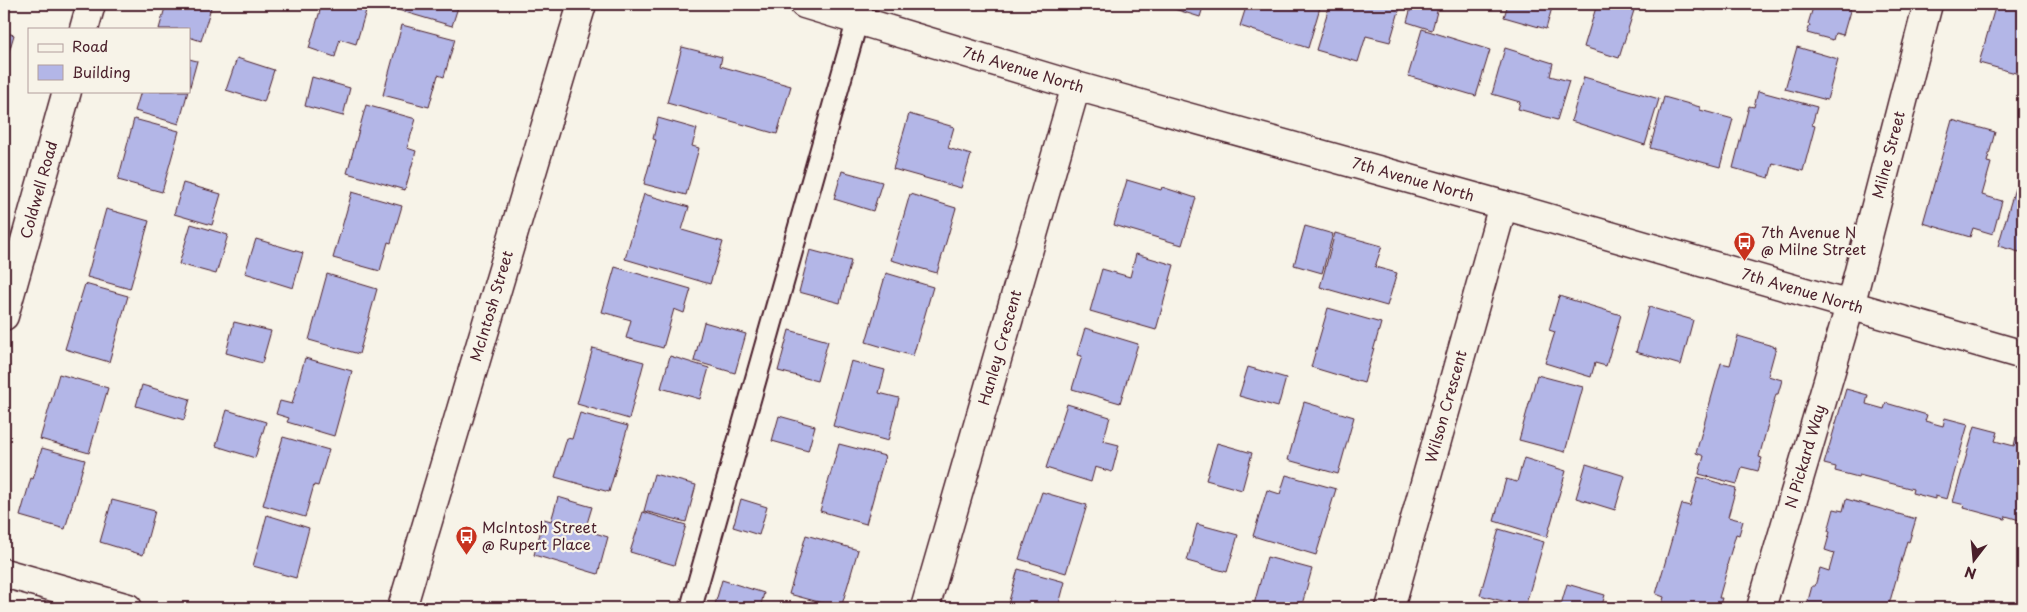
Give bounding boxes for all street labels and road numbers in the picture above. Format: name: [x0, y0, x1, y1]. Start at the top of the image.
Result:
street label: 7th Avenue North: [960, 39, 1087, 98]
street label: Milne Street: [1865, 108, 1910, 201]
street label: Coldwell Road: [13, 138, 63, 241]
street label: 7th Avenue North: [1350, 151, 1477, 206]
street label: McIntosh Street: [463, 247, 518, 364]
street label: 7th Avenue North: [1739, 261, 1866, 318]
street label: Hanley Crescent: [971, 287, 1026, 408]
street label: Wilson Crescent: [1418, 347, 1472, 465]
street label: N Pickard Way: [1778, 401, 1830, 511]

